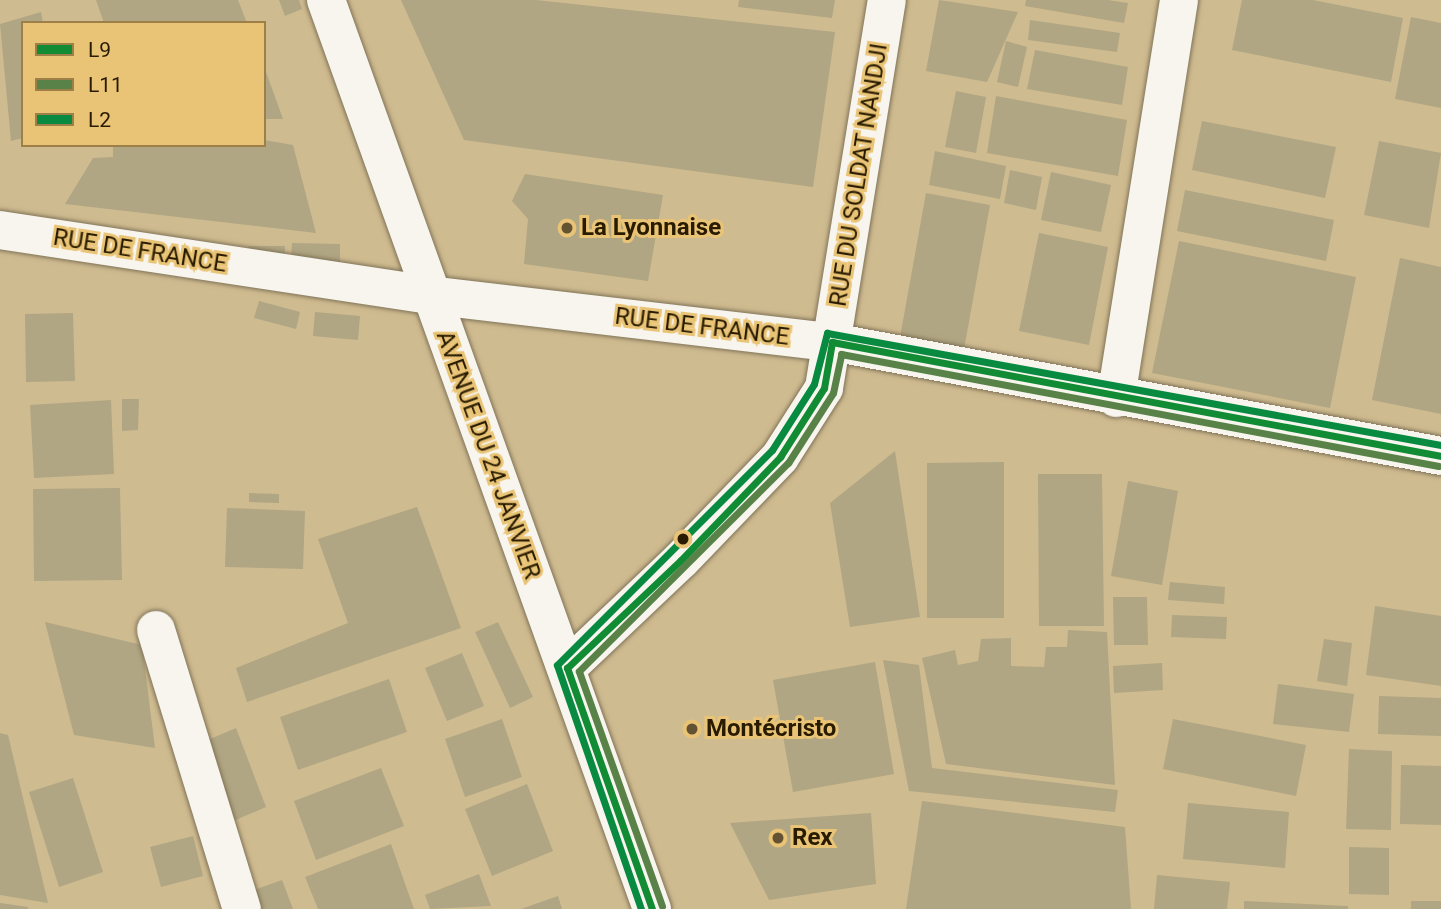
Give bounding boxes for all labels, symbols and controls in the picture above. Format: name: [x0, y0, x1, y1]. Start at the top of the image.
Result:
legend: [21, 21, 266, 147]
text: L9: [88, 38, 111, 62]
street label: RUE DU SOLDAT NANDJI: [824, 41, 894, 309]
text: L11: [88, 73, 123, 97]
text: L2: [88, 108, 111, 132]
place label: La Lyonnaise: [581, 214, 721, 242]
marker: La Lyonnaise: [559, 220, 575, 236]
street label: RUE DE FRANCE: [51, 223, 229, 279]
street label: RUE DE FRANCE: [613, 302, 791, 352]
street label: AVENUE DU 24 JANVIER: [430, 327, 546, 583]
unlabelled marker: [676, 532, 690, 546]
place label: Montécristo: [706, 715, 836, 743]
marker: Montécristo: [684, 721, 700, 737]
place label: Rex: [792, 824, 833, 852]
marker: Rex: [770, 830, 786, 846]

